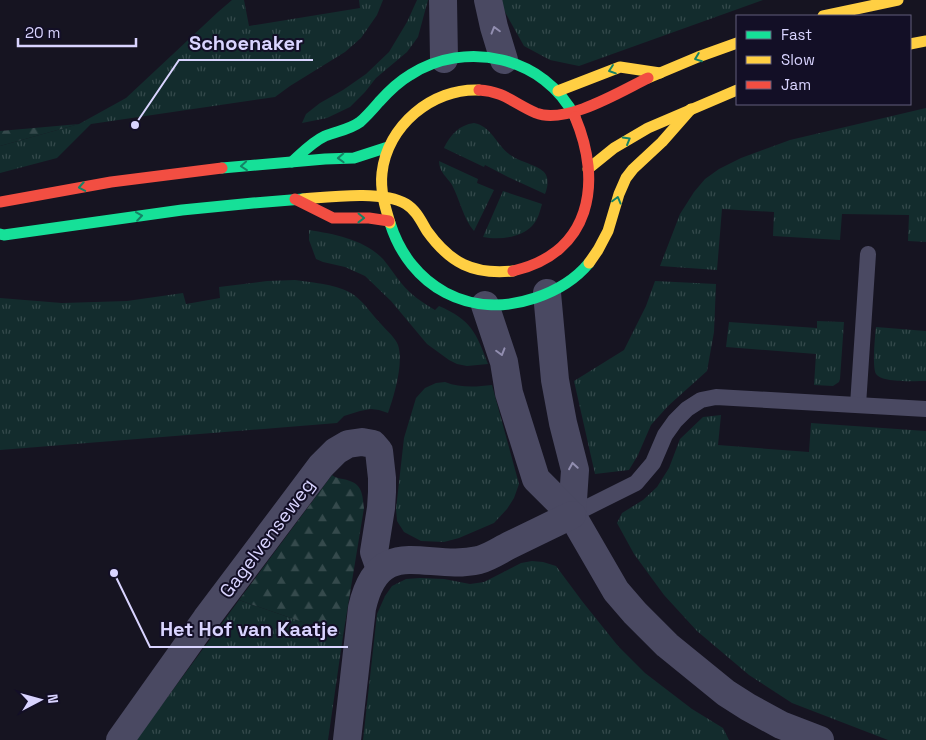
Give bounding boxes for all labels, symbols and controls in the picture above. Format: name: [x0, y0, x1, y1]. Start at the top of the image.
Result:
scale bar: [18, 15, 135, 47]
legend: [736, 15, 911, 105]
text: 20 m: [25, 23, 60, 42]
callout: Schoenaker: [179, 25, 313, 60]
text: Fast: [781, 25, 812, 44]
one-way arrow: [491, 27, 501, 35]
text: Schoenaker: [189, 30, 303, 56]
text: Slow: [781, 50, 815, 69]
one-way arrow: [695, 52, 703, 62]
one-way arrow: [608, 64, 617, 74]
text: Jam: [781, 75, 811, 94]
one-way arrow: [622, 136, 631, 146]
one-way arrow: [337, 153, 345, 164]
one-way arrow: [239, 160, 247, 171]
one-way arrow: [78, 181, 87, 191]
one-way arrow: [612, 197, 622, 205]
one-way arrow: [135, 211, 143, 222]
one-way arrow: [358, 213, 365, 223]
one-way arrow: [495, 347, 505, 355]
one-way arrow: [569, 462, 579, 471]
street label: Gagelvenseweg: [214, 473, 320, 603]
callout: Het Hof van Kaatje: [150, 612, 348, 647]
text: Het Hof van Kaatje: [160, 616, 338, 642]
north arrow: [15, 675, 65, 725]
text: N: [43, 693, 62, 704]

